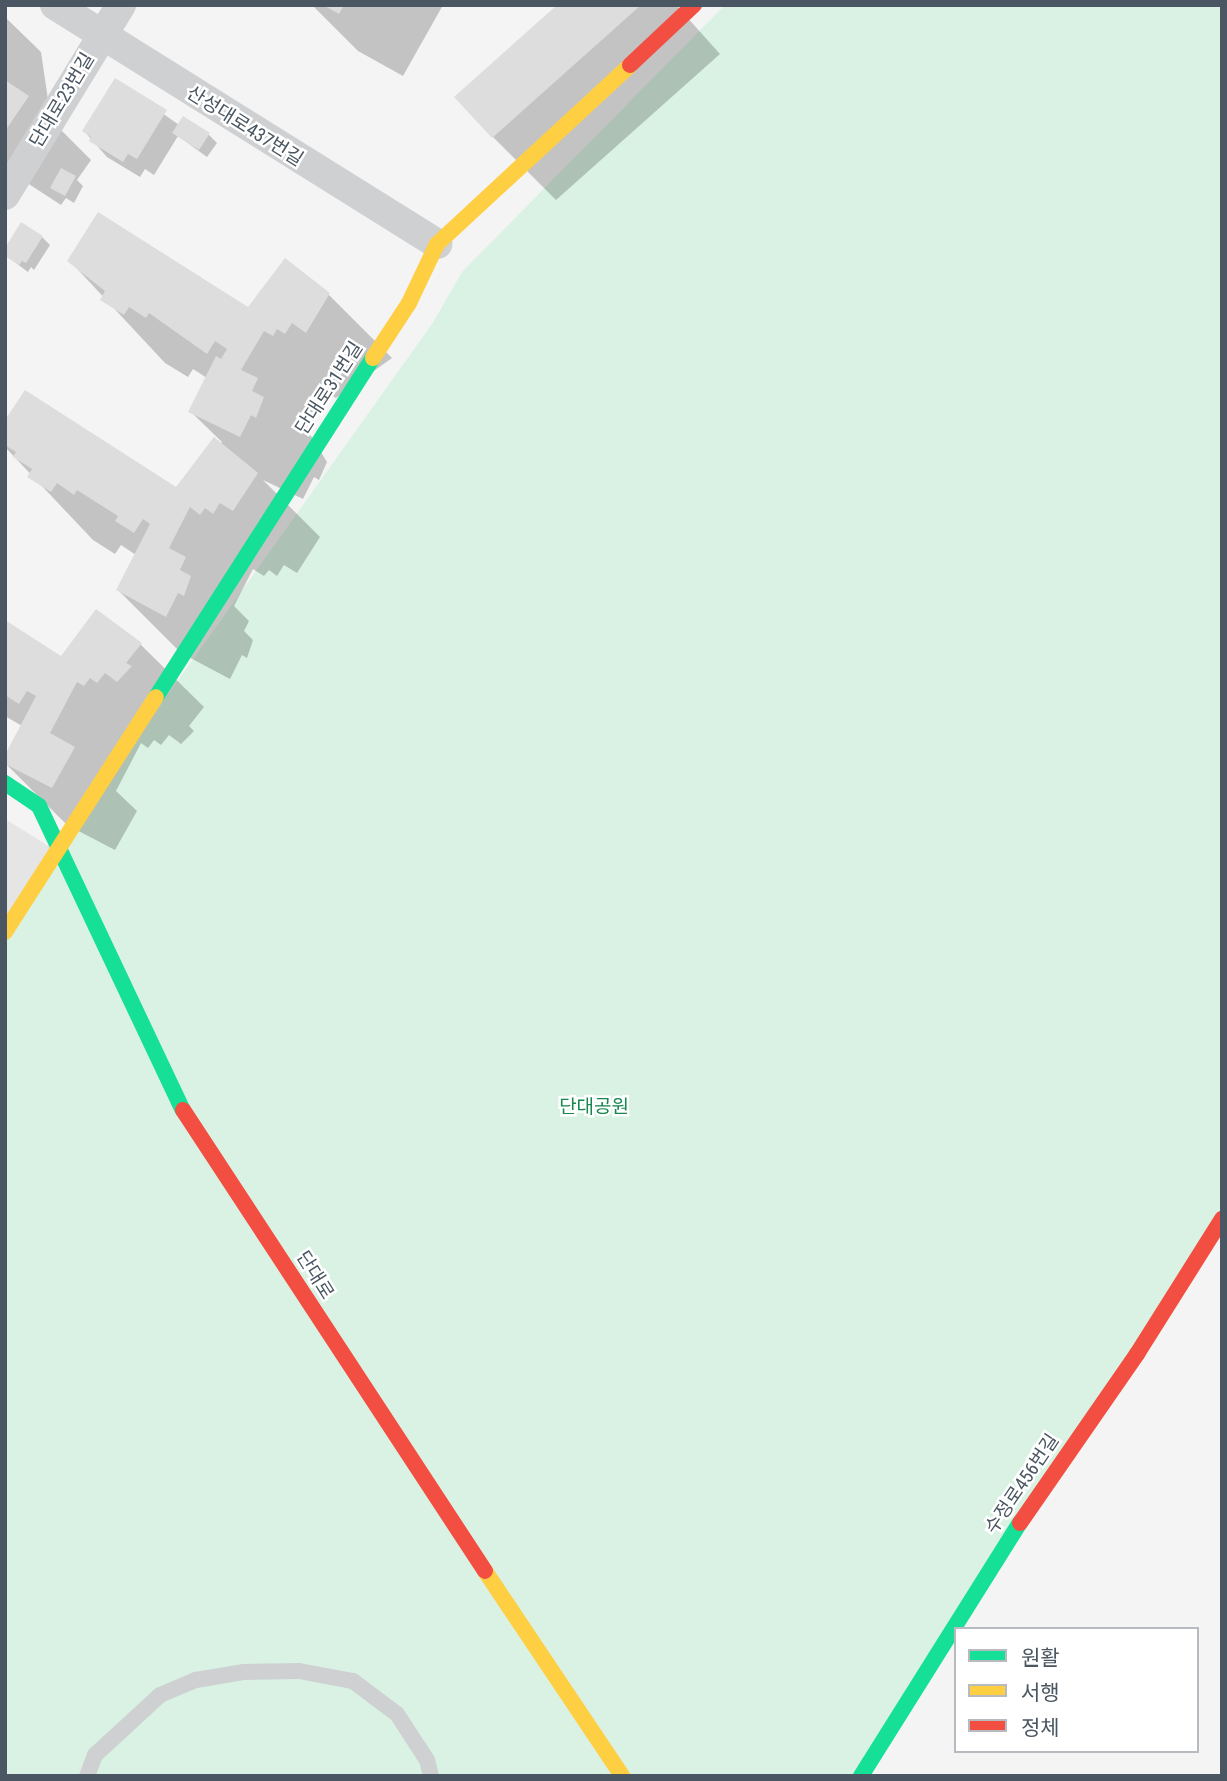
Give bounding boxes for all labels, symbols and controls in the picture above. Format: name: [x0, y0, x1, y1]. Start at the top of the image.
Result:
street label: 단대로23번길: [25, 49, 99, 151]
street label: 산성대로437번길: [183, 81, 307, 171]
street label: 단대로31번길: [291, 337, 367, 439]
park label: 단대공원: [559, 1096, 629, 1118]
street label: 단대로: [291, 1247, 339, 1303]
street label: 수정로456번길: [980, 1430, 1064, 1538]
legend: [954, 1627, 1199, 1753]
text: 원활: [1021, 1646, 1060, 1670]
text: 서행: [1021, 1681, 1060, 1705]
text: 정체: [1021, 1716, 1060, 1740]

